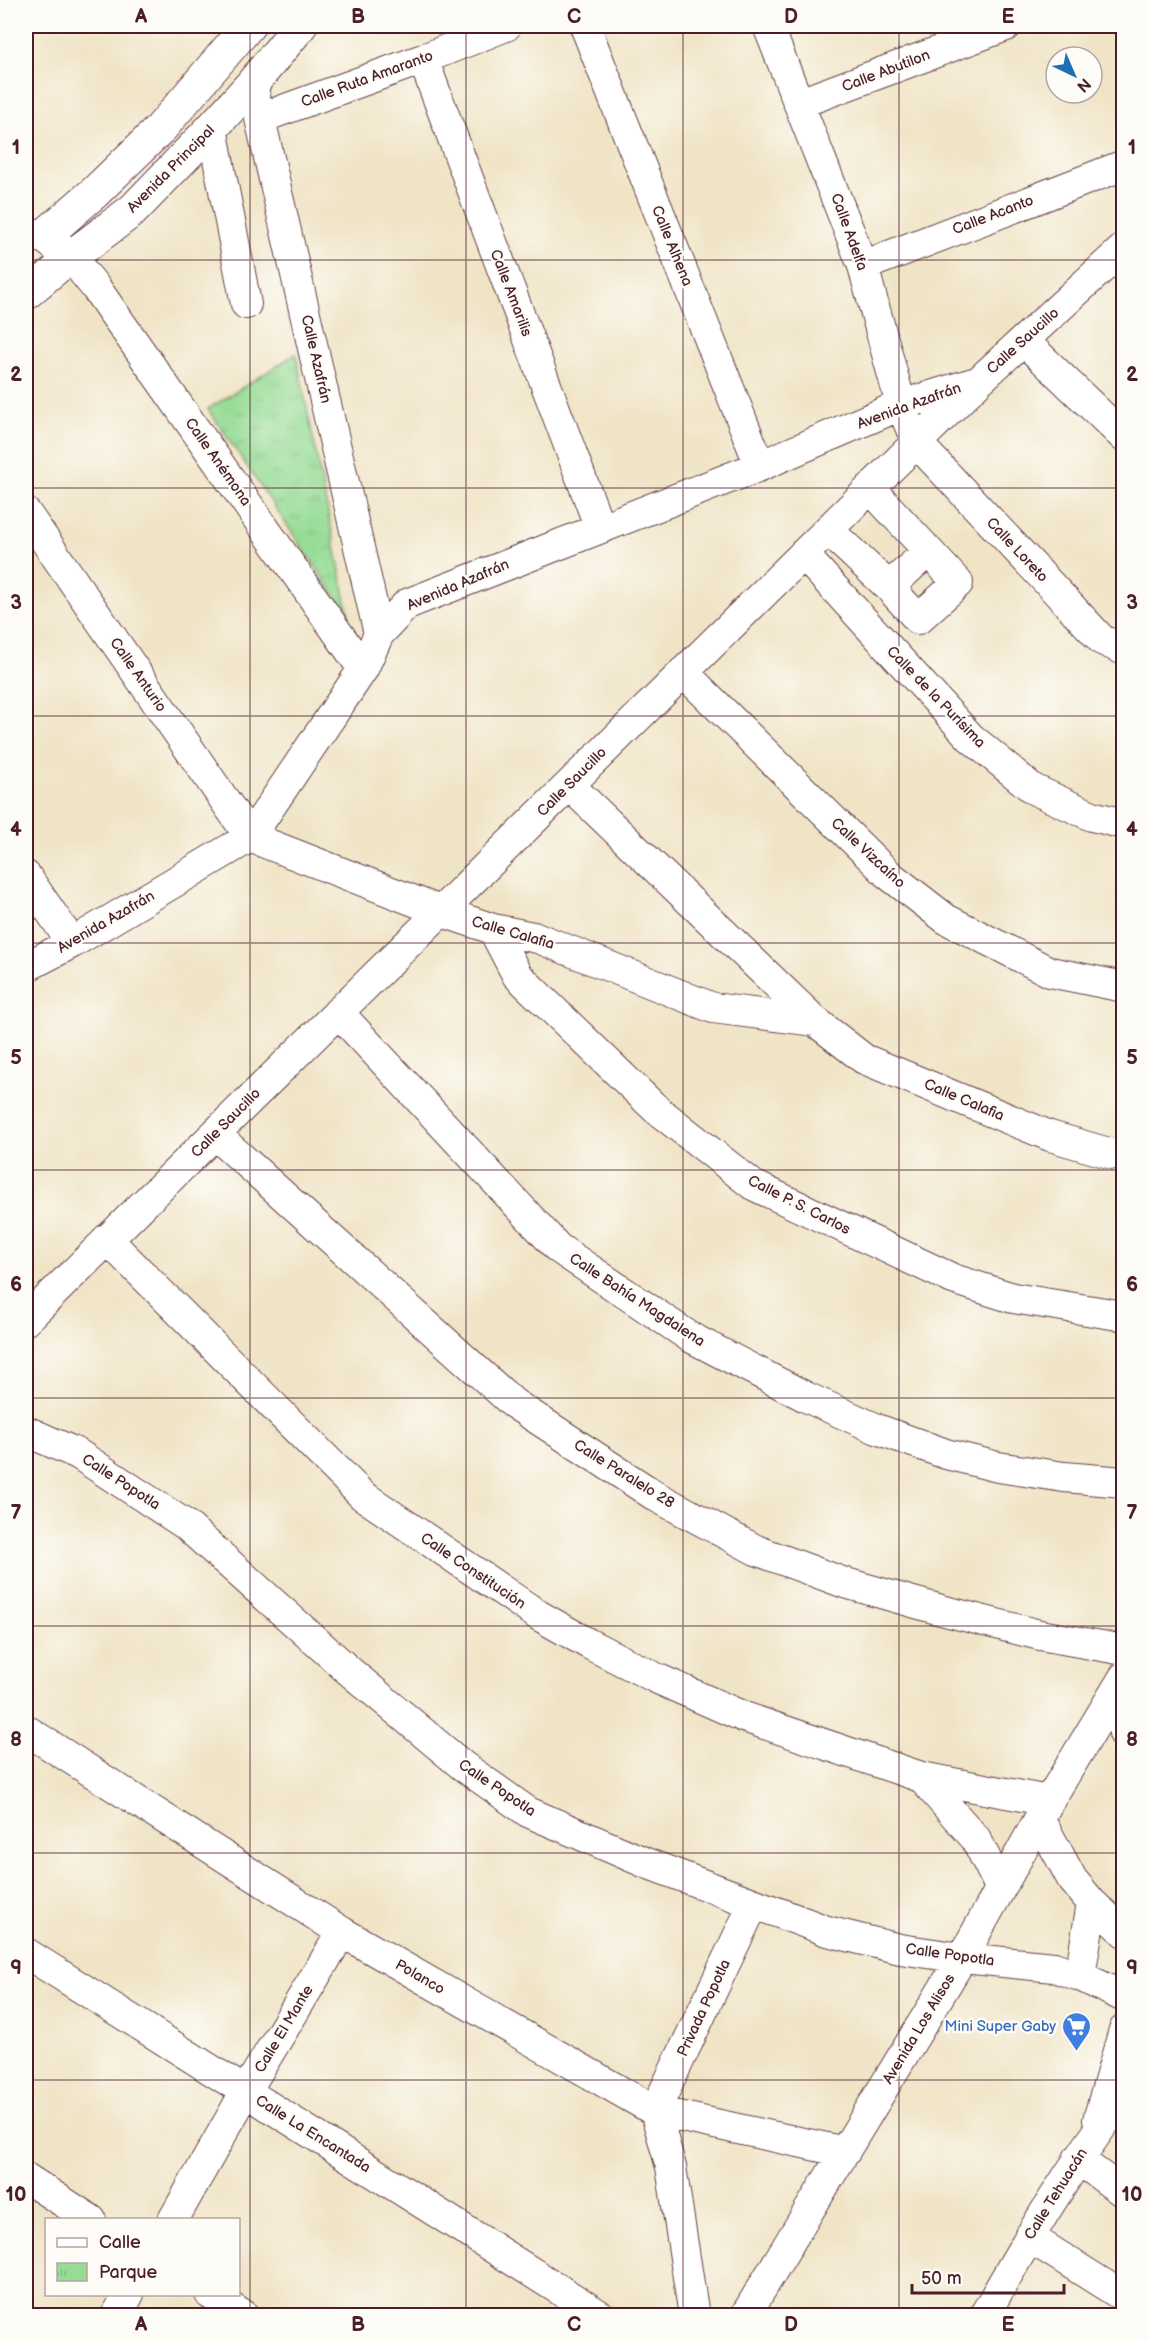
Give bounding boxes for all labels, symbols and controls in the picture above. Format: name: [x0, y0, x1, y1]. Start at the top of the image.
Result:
text: A: [134, 5, 148, 29]
text: B: [351, 5, 365, 29]
text: C: [567, 5, 581, 29]
text: D: [784, 5, 798, 29]
text: E: [1002, 5, 1015, 29]
street label: Calle Abutilon: [839, 45, 933, 97]
north arrow: [1044, 45, 1104, 105]
street label: Calle Ruta Amaranto: [298, 46, 436, 112]
text: N: [1072, 74, 1094, 96]
street label: Avenida Principal: [123, 121, 219, 217]
text: 1: [12, 136, 20, 160]
text: 1: [1128, 136, 1136, 160]
street label: Calle Adelfa: [826, 191, 872, 273]
street label: Calle Acanto: [950, 191, 1036, 239]
street label: Calle Alhena: [647, 203, 697, 289]
street label: Calle Amarilis: [486, 247, 537, 340]
street label: Calle Saucillo: [983, 304, 1063, 378]
street label: Calle Azafrán: [297, 313, 335, 405]
text: 2: [10, 363, 22, 387]
text: 2: [1126, 363, 1138, 387]
street label: Avenida Azafrán: [854, 378, 964, 434]
street label: Calle Anémona: [181, 414, 255, 510]
street label: Calle Loreto: [982, 514, 1052, 586]
street label: Avenida Azafrán: [404, 555, 512, 615]
text: 3: [10, 591, 22, 615]
text: 3: [1126, 591, 1138, 615]
street label: Calle Anturio: [105, 634, 171, 716]
street label: Calle de la Purísima: [882, 642, 990, 752]
street label: Calle Saucillo: [533, 743, 611, 821]
street label: Calle Vizcaíno: [827, 814, 909, 892]
text: 4: [10, 818, 22, 842]
text: 4: [1126, 818, 1138, 842]
street label: Avenida Azafrán: [54, 886, 158, 958]
street label: Calle Calafia: [469, 912, 557, 954]
text: 5: [10, 1046, 22, 1070]
text: 5: [1126, 1046, 1138, 1070]
street label: Calle Calafia: [921, 1075, 1007, 1125]
street label: Calle Saucillo: [187, 1084, 265, 1162]
street label: Calle P. S. Carlos: [744, 1171, 854, 1239]
street label: Calle Bahía Magdalena: [566, 1249, 708, 1351]
text: 6: [10, 1273, 22, 1297]
text: 6: [1126, 1273, 1138, 1297]
street label: Calle Paralelo 28: [570, 1435, 678, 1513]
street label: Calle Popotla: [78, 1450, 164, 1514]
text: 7: [10, 1501, 22, 1525]
text: 7: [1126, 1501, 1138, 1525]
street label: Calle Constitución: [417, 1529, 529, 1613]
text: 8: [10, 1728, 22, 1752]
text: 8: [1126, 1728, 1138, 1752]
street label: Calle Popotla: [455, 1755, 539, 1821]
street label: Calle Popotla: [904, 1939, 996, 1971]
street label: Polanco: [392, 1955, 448, 1999]
text: 9: [10, 1956, 22, 1980]
street label: Privada Popotla: [673, 1956, 735, 2060]
text: 9: [1126, 1956, 1138, 1980]
street label: Avenida Los Alisos: [879, 1970, 960, 2088]
street label: Calle El Mante: [250, 1982, 318, 2076]
supermarket icon: Mini Super Gaby: [1061, 2010, 1093, 2052]
place label: Mini Super Gaby: [945, 2017, 1056, 2036]
street label: Calle La Encantada: [252, 2091, 374, 2177]
street label: Calle Tehuacán: [1020, 2145, 1092, 2243]
text: 10: [6, 2183, 26, 2207]
text: 10: [1122, 2183, 1142, 2207]
legend: [45, 2218, 240, 2296]
text: Calle: [99, 2232, 141, 2253]
scale bar: [912, 2257, 1064, 2295]
text: Parque: [99, 2262, 157, 2283]
text: 50 m: [921, 2268, 962, 2289]
text: A: [134, 2313, 148, 2337]
text: B: [351, 2313, 365, 2337]
text: C: [567, 2313, 581, 2337]
text: D: [784, 2313, 798, 2337]
text: E: [1002, 2313, 1015, 2337]

